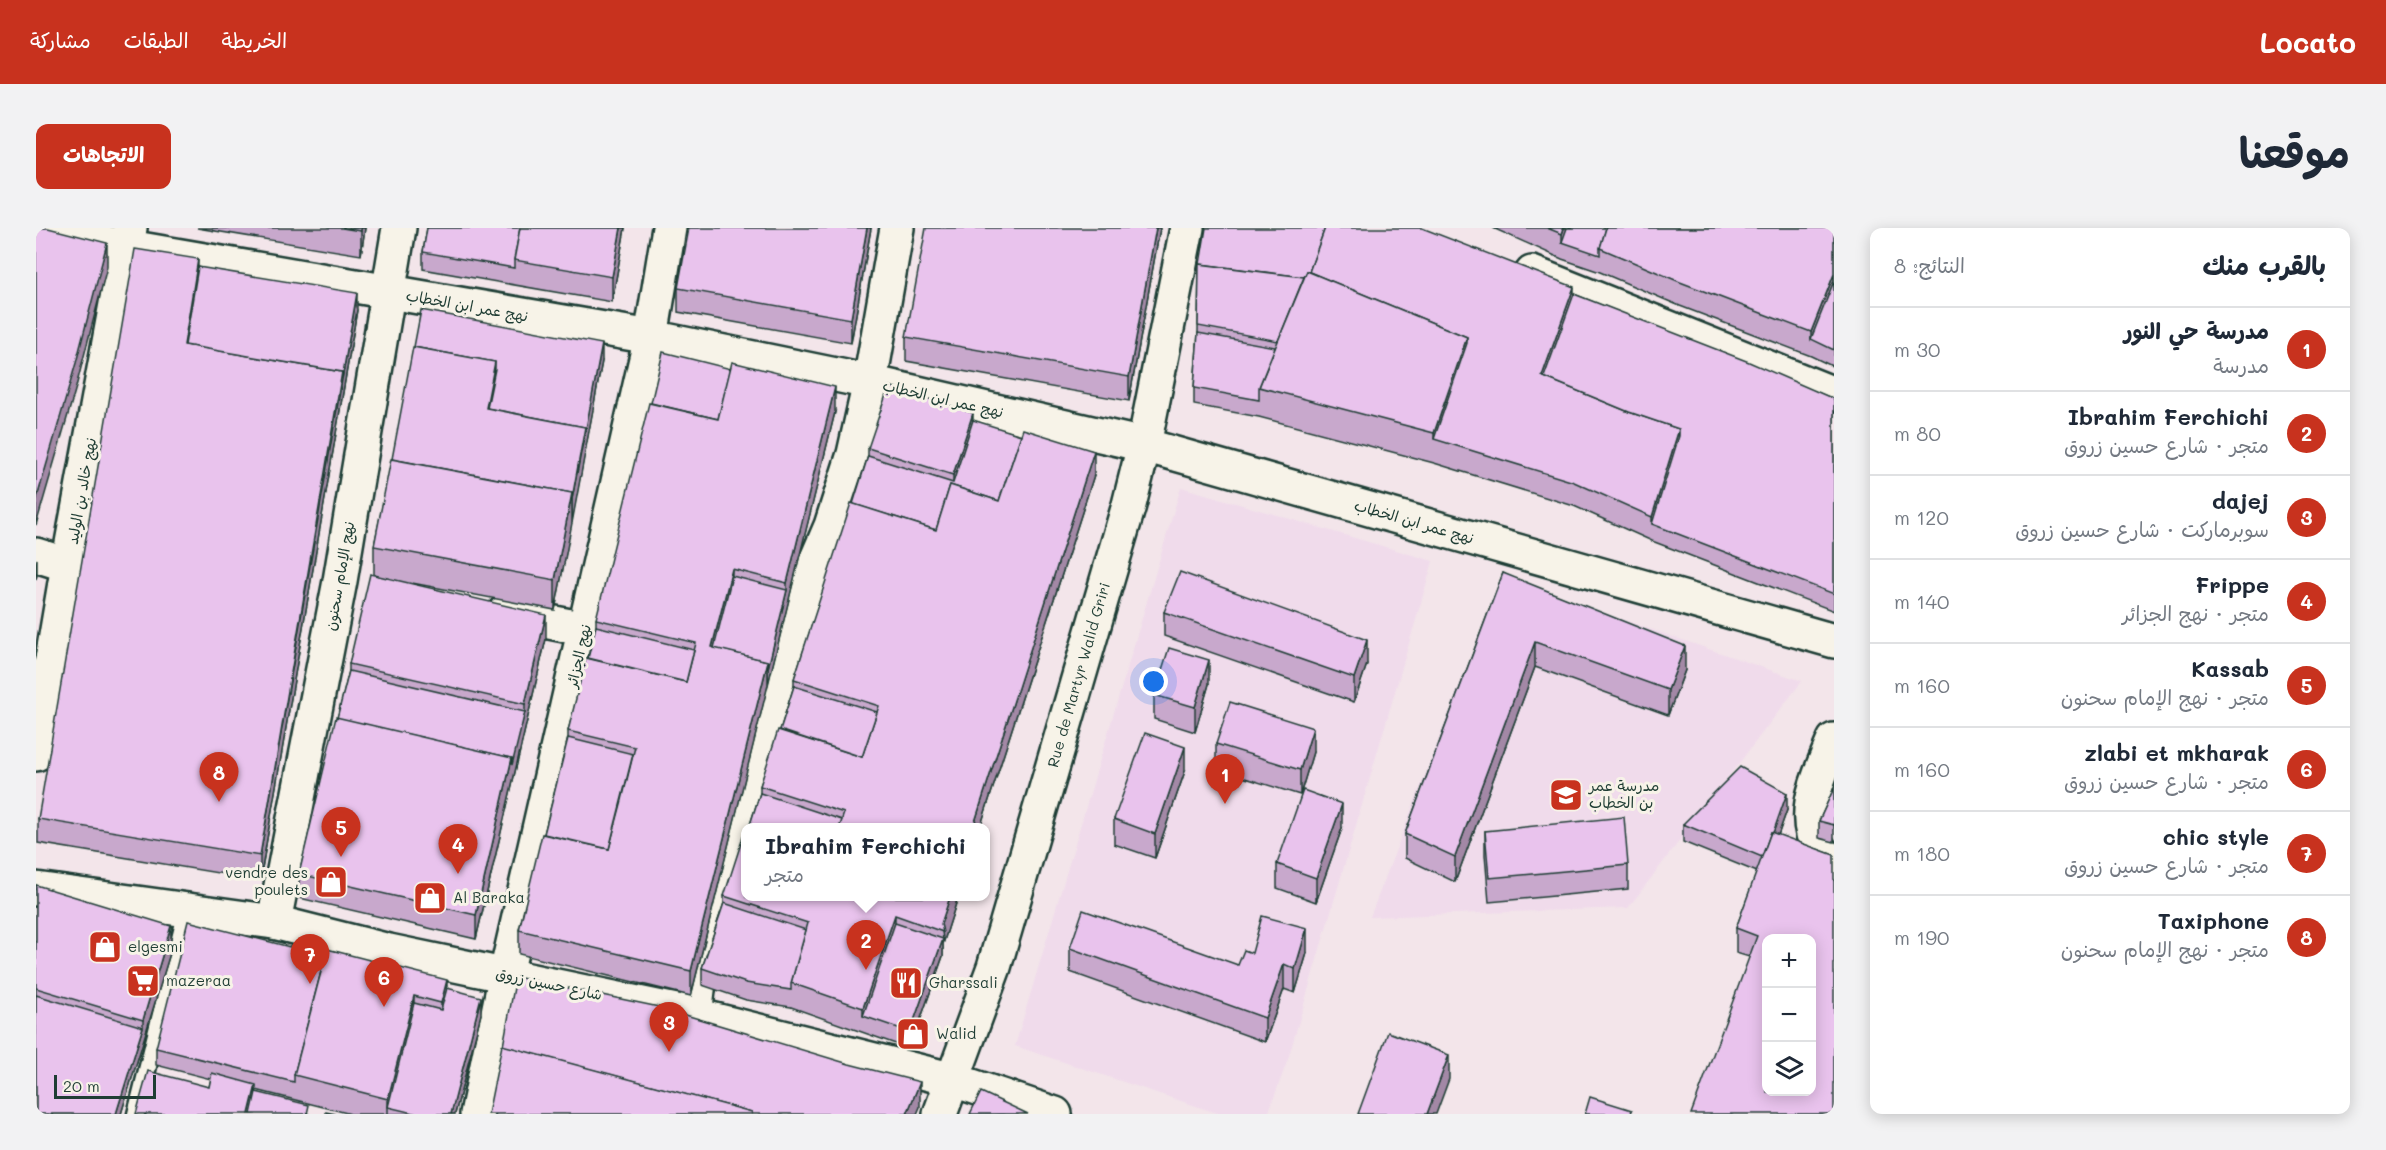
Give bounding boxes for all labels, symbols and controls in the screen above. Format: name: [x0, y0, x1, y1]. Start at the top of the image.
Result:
text: Locato: [2259, 24, 2356, 60]
text: مشاركة: [30, 26, 91, 53]
text: الطبقات: [124, 26, 189, 53]
text: الخريطة: [222, 26, 287, 53]
button: الاتجاهات: [36, 124, 171, 189]
text: موقعنا: [2239, 124, 2350, 179]
text: بالقرب منك: [2203, 248, 2326, 282]
text: النتائج: 8: [1894, 252, 1965, 278]
street label: نهج عمر ابن الخطاب: [404, 284, 530, 327]
text: مدرسة حي النور: [2124, 316, 2269, 345]
text: 30 m: [1894, 336, 1940, 362]
text: 1: [2302, 336, 2311, 362]
text: مدرسة: [2213, 352, 2269, 378]
street label: نهج عمر ابن الخطاب: [881, 374, 1006, 423]
text: Ibrahim Ferchichi: [2068, 402, 2269, 431]
text: 80 m: [1894, 420, 1941, 446]
text: 2: [2301, 420, 2312, 446]
text: متجر · شارع حسين زروق: [2064, 432, 2269, 458]
street label: نهج خالد بن الوليد: [62, 436, 101, 546]
text: dajej: [2212, 486, 2269, 515]
street label: نهج عمر ابن الخطاب: [1352, 494, 1476, 549]
text: 120 m: [1894, 504, 1949, 530]
text: 3: [2301, 504, 2313, 530]
text: سوبرماركت · شارع حسين زروق: [2015, 516, 2269, 542]
street label: نهج الإمام سحنون: [320, 520, 360, 632]
text: Frippe: [2195, 570, 2269, 599]
street label: Rue de Martyr Walid Griri: [1042, 580, 1114, 770]
text: 140 m: [1894, 588, 1949, 614]
text: 4: [2300, 588, 2313, 614]
text: متجر · نهج الجزائر: [2122, 600, 2269, 626]
street label: نهج الجزائر: [561, 622, 596, 692]
text: Kassab: [2191, 654, 2269, 683]
your location: [1139, 667, 1168, 696]
text: 160 m: [1894, 672, 1950, 698]
text: 5: [2301, 672, 2312, 698]
text: متجر · نهج الإمام سحنون: [2061, 684, 2269, 710]
text: zlabi et mkharak: [2085, 738, 2269, 767]
pin: 8: [200, 752, 238, 802]
pin: 1: [1206, 754, 1244, 804]
text: 160 m: [1894, 756, 1950, 782]
text: 6: [2300, 756, 2313, 782]
text: متجر · شارع حسين زروق: [2064, 768, 2269, 794]
place label: مدرسة عمر بن الخطاب: [1587, 775, 1659, 812]
school or university icon: مدرسة عمر بن الخطاب: [1548, 777, 1584, 813]
pin: 5: [322, 808, 360, 857]
text: chic style: [2163, 822, 2269, 851]
popup: [741, 823, 990, 901]
pin: 4: [438, 824, 478, 874]
text: Ibrahim Ferchichi: [765, 831, 966, 860]
text: 180 m: [1894, 840, 1950, 866]
text: 7: [2301, 840, 2312, 866]
text: متجر · شارع حسين زروق: [2064, 852, 2269, 878]
text: متجر: [765, 861, 804, 887]
place label: vendre des poulets: [225, 862, 308, 899]
shop icon: vendre des poulets: [313, 864, 349, 900]
shop icon: Al Baraka: [412, 880, 448, 916]
place label: Al Baraka: [453, 887, 525, 907]
text: Taxiphone: [2158, 906, 2269, 935]
pin: 2: [846, 920, 886, 970]
text: 190 m: [1894, 924, 1949, 950]
text: 8: [2300, 924, 2313, 950]
shop icon: elgesmi: [87, 929, 123, 965]
pin: 7: [290, 934, 330, 984]
map controls: [1762, 934, 1816, 1096]
button: +: [1762, 934, 1816, 988]
place label: elgesmi: [128, 936, 183, 956]
text: متجر · نهج الإمام سحنون: [2061, 936, 2269, 962]
pin: 6: [364, 958, 404, 1007]
street label: شارع حسين زروق: [494, 962, 604, 1005]
supermarket icon: mazeraa: [125, 963, 161, 999]
restaurant icon: Gharssali: [888, 965, 924, 1001]
place label: mazeraa: [166, 970, 231, 990]
place label: Gharssali: [929, 972, 998, 992]
button: −: [1762, 988, 1816, 1042]
pin: 3: [650, 1002, 688, 1052]
shop icon: Walid: [895, 1016, 931, 1052]
place label: Walid: [936, 1023, 976, 1043]
button: layers: [1762, 1042, 1816, 1096]
scale bar: [54, 1072, 156, 1100]
text: 20 m: [63, 1075, 100, 1096]

